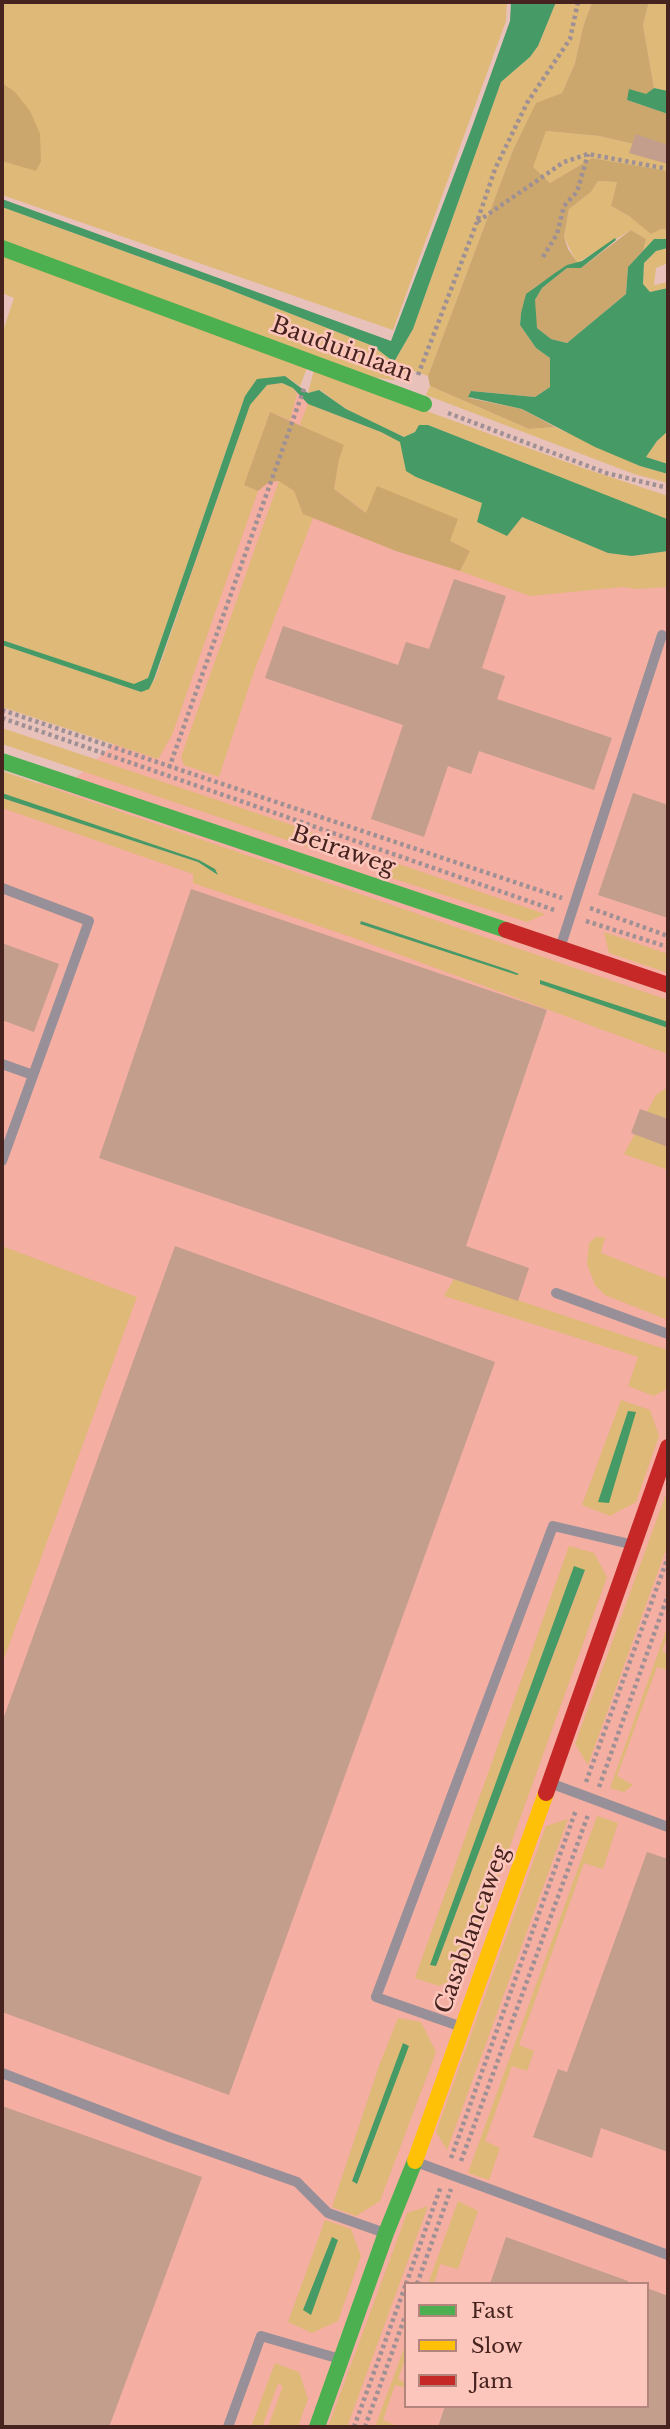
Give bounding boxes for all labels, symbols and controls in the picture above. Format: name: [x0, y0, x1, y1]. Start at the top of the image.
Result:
street label: Bauduinlaan: [267, 312, 417, 388]
street label: Beiraweg: [287, 820, 399, 882]
street label: Casablancaweg: [430, 1842, 516, 2018]
legend: [404, 2282, 649, 2408]
text: Fast: [471, 2298, 513, 2324]
text: Slow: [471, 2333, 523, 2359]
text: Jam: [471, 2368, 513, 2394]

